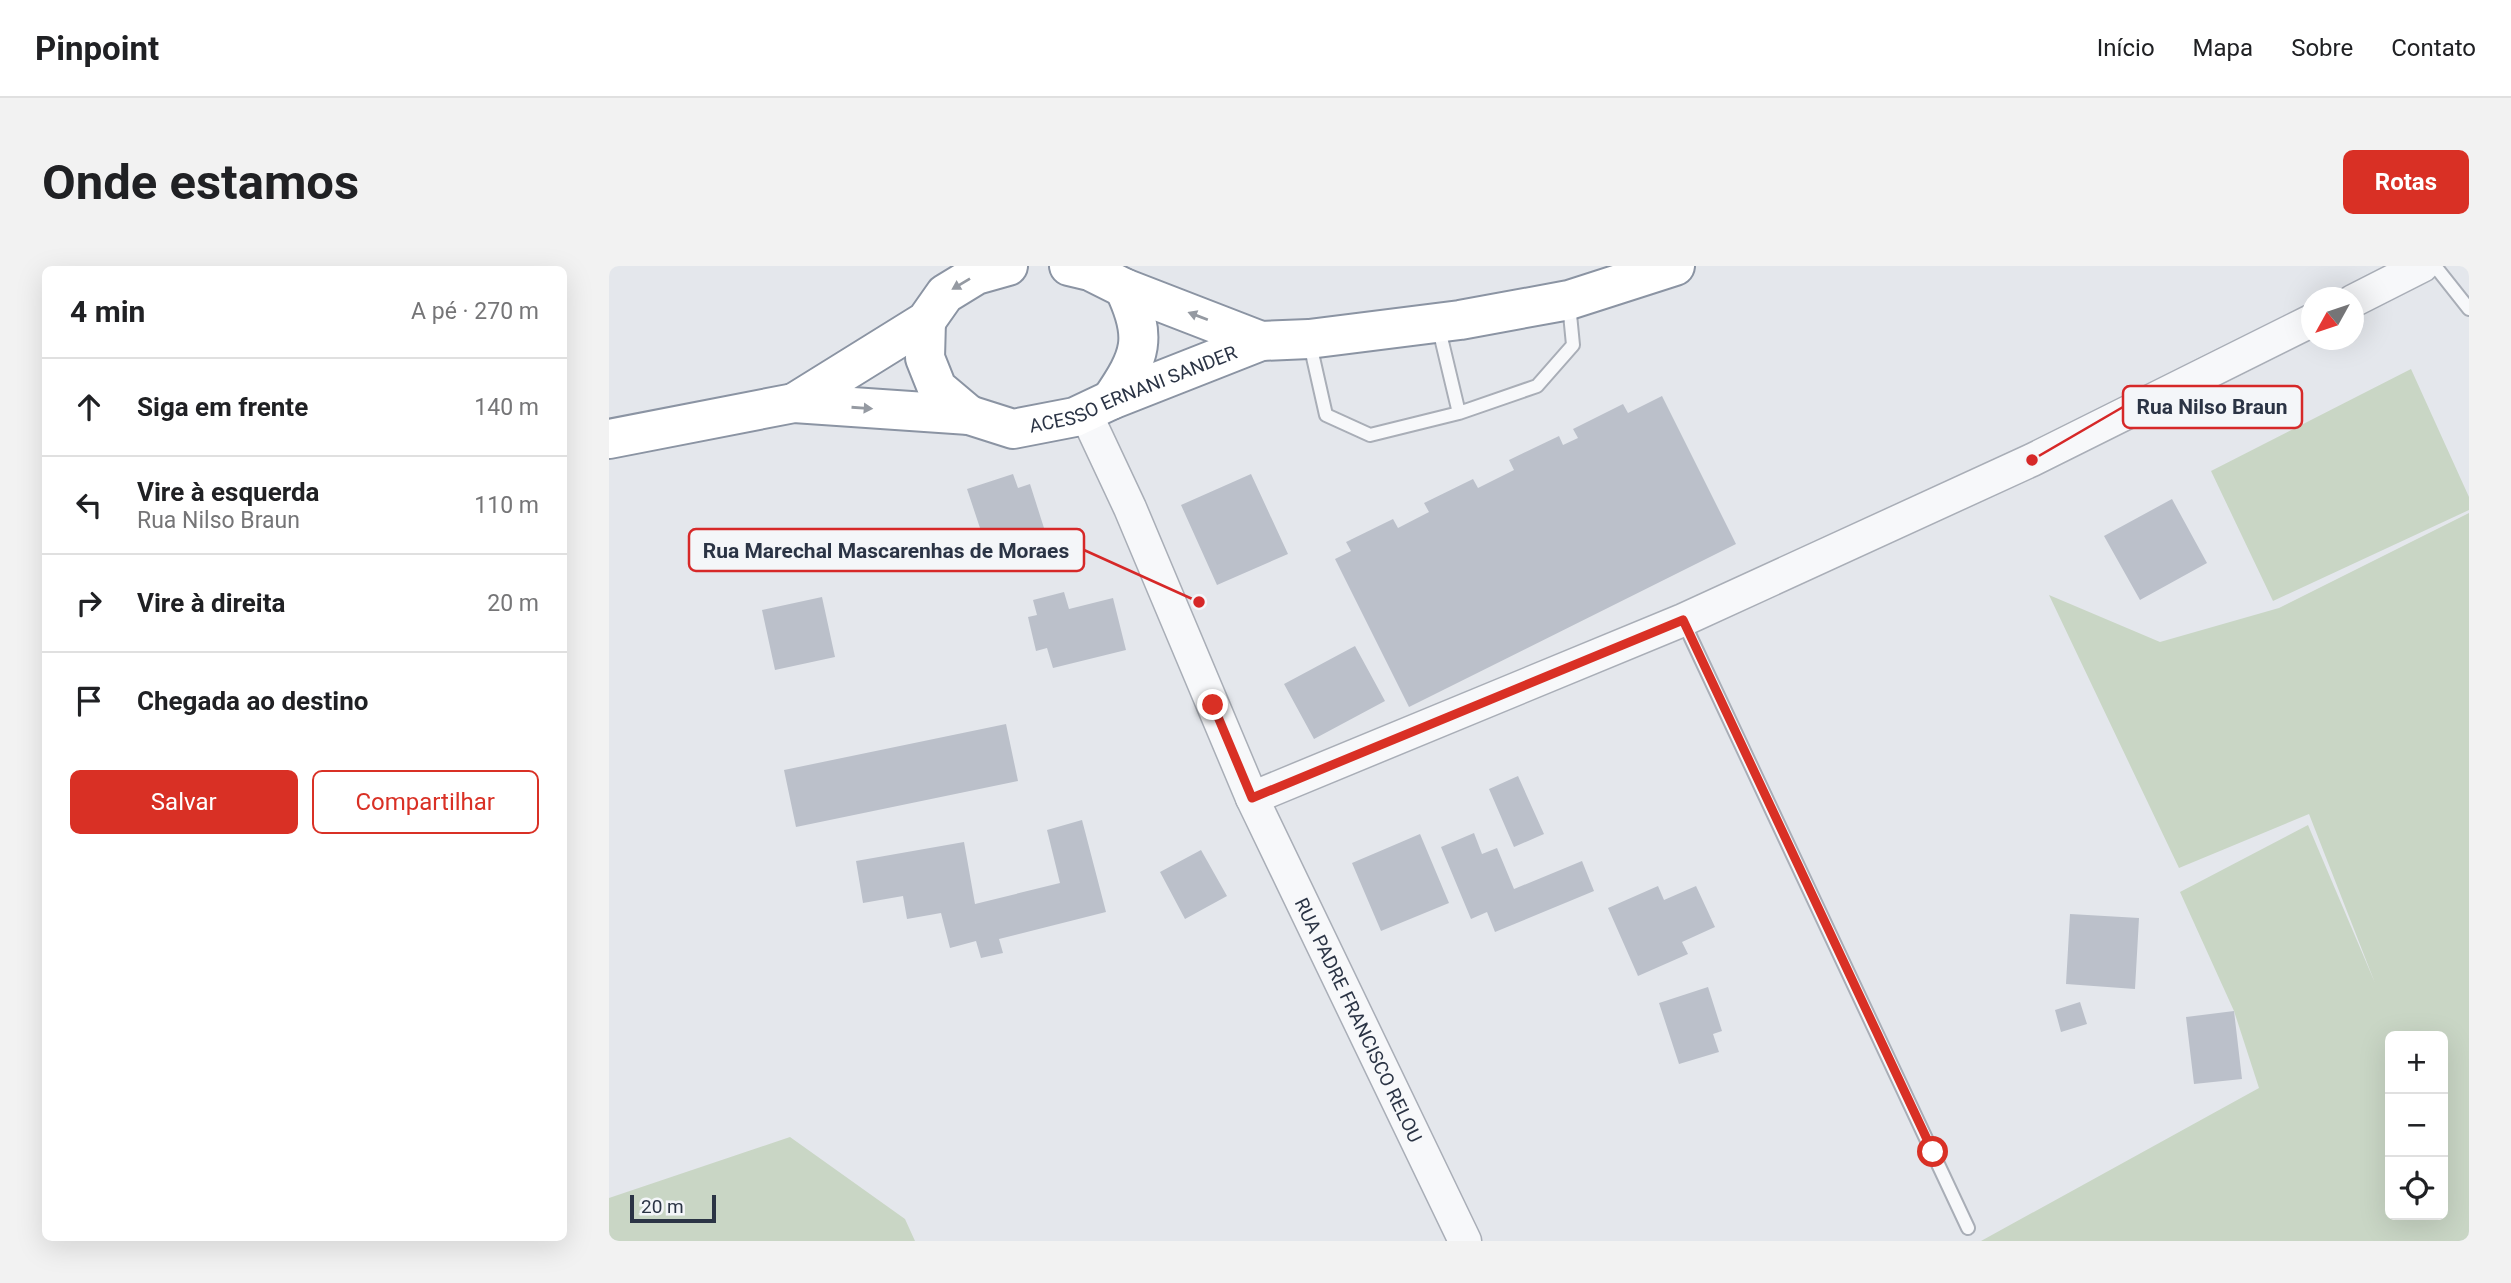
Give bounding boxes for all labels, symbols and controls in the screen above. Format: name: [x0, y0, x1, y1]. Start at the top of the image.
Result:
text: Pinpoint: [35, 29, 159, 68]
text: Início: [2097, 34, 2155, 62]
text: Mapa: [2193, 34, 2253, 62]
text: Sobre: [2291, 34, 2353, 62]
text: Contato: [2391, 34, 2476, 62]
button: Rotas: [2343, 150, 2469, 214]
text: Onde estamos: [42, 154, 359, 211]
one-way arrow: [951, 278, 970, 291]
north arrow: [2301, 287, 2364, 350]
text: 4 min: [70, 294, 145, 329]
text: A pé · 270 m: [411, 298, 539, 325]
one-way arrow: [1187, 310, 1208, 321]
street label: ACESSO ERNANI SANDER: [1027, 340, 1240, 437]
callout: Rua Nilso Braun: [2123, 386, 2302, 428]
icon: ahead: [70, 388, 108, 426]
text: Siga em frente: [137, 392, 308, 422]
text: 140 m: [474, 394, 539, 421]
text: Rua Nilso Braun: [2137, 395, 2288, 419]
one-way arrow: [851, 403, 873, 414]
text: Vire à esquerda: [137, 477, 320, 507]
icon: left: [70, 486, 108, 524]
text: 110 m: [474, 492, 539, 519]
text: Rua Nilso Braun: [137, 507, 300, 534]
callout: Rua Marechal Mascarenhas de Moraes: [689, 529, 1084, 571]
text: Rua Marechal Mascarenhas de Moraes: [703, 539, 1069, 563]
icon: right: [70, 584, 108, 622]
text: Vire à direita: [137, 588, 285, 618]
text: 20 m: [487, 590, 539, 617]
icon: arrive: [70, 682, 108, 720]
text: Chegada ao destino: [137, 686, 368, 716]
route end: [1197, 689, 1228, 720]
button: Salvar: [70, 770, 298, 834]
button: Compartilhar: [312, 770, 539, 834]
street label: RUA PADRE FRANCISCO RELOU: [1290, 894, 1427, 1146]
map controls: [2385, 1031, 2448, 1220]
button: +: [2385, 1031, 2448, 1094]
button: −: [2385, 1094, 2448, 1157]
route start: [1917, 1136, 1948, 1167]
button: locate: [2385, 1157, 2448, 1220]
scale bar: [630, 1192, 716, 1224]
text: 20 m: [641, 1195, 684, 1218]

